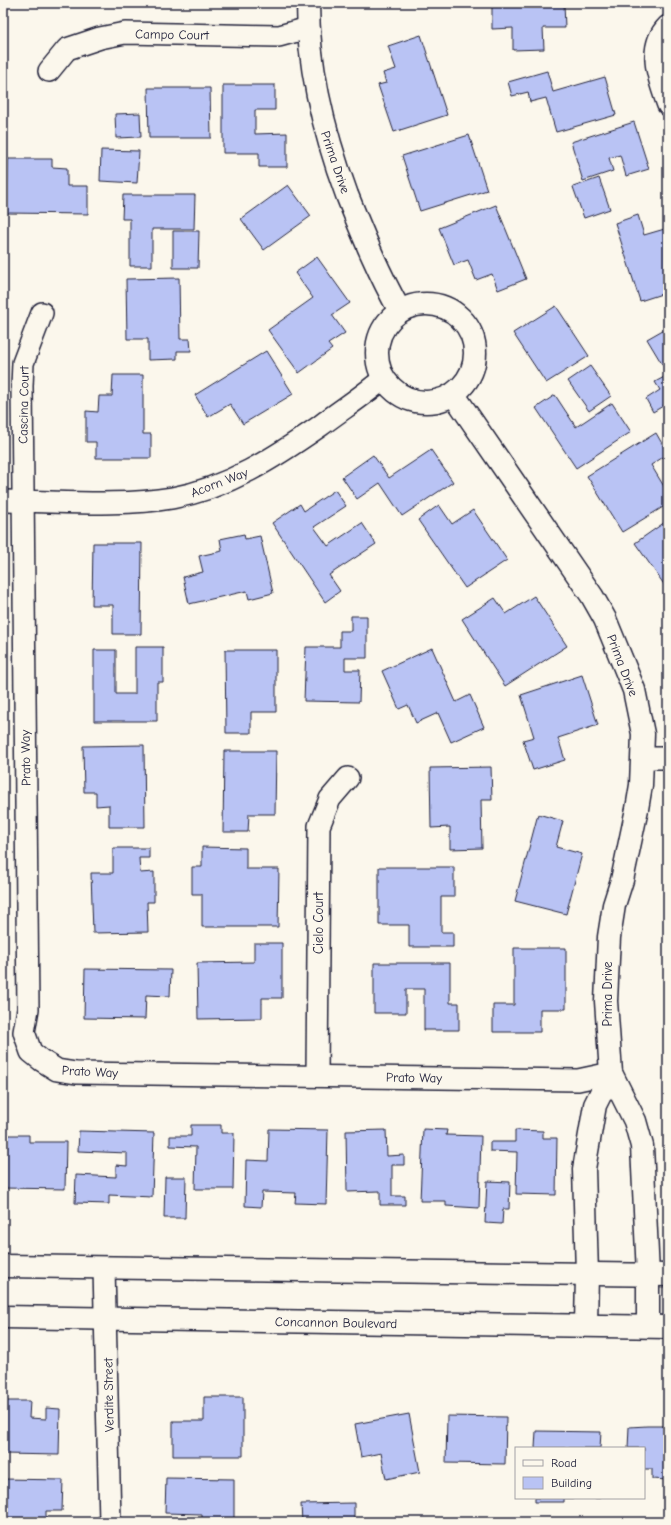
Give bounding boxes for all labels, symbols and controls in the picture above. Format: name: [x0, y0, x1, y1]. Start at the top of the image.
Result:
street label: Campo Court: [135, 26, 210, 43]
street label: Prima Drive: [318, 129, 353, 196]
street label: Cascina Court: [15, 365, 32, 444]
street label: Acorn Way: [188, 465, 250, 500]
street label: Prima Drive: [604, 632, 641, 699]
street label: Prato Way: [18, 729, 33, 786]
street label: Cielo Court: [311, 891, 326, 954]
street label: Prima Drive: [600, 961, 615, 1027]
street label: Prato Way: [61, 1063, 119, 1080]
street label: Prato Way: [386, 1070, 442, 1085]
street label: Concannon Boulevard: [275, 1314, 397, 1331]
street label: Verdite Street: [100, 1357, 117, 1432]
legend: [515, 1447, 645, 1499]
text: Road: [551, 1456, 577, 1470]
text: Building: [551, 1476, 592, 1490]

